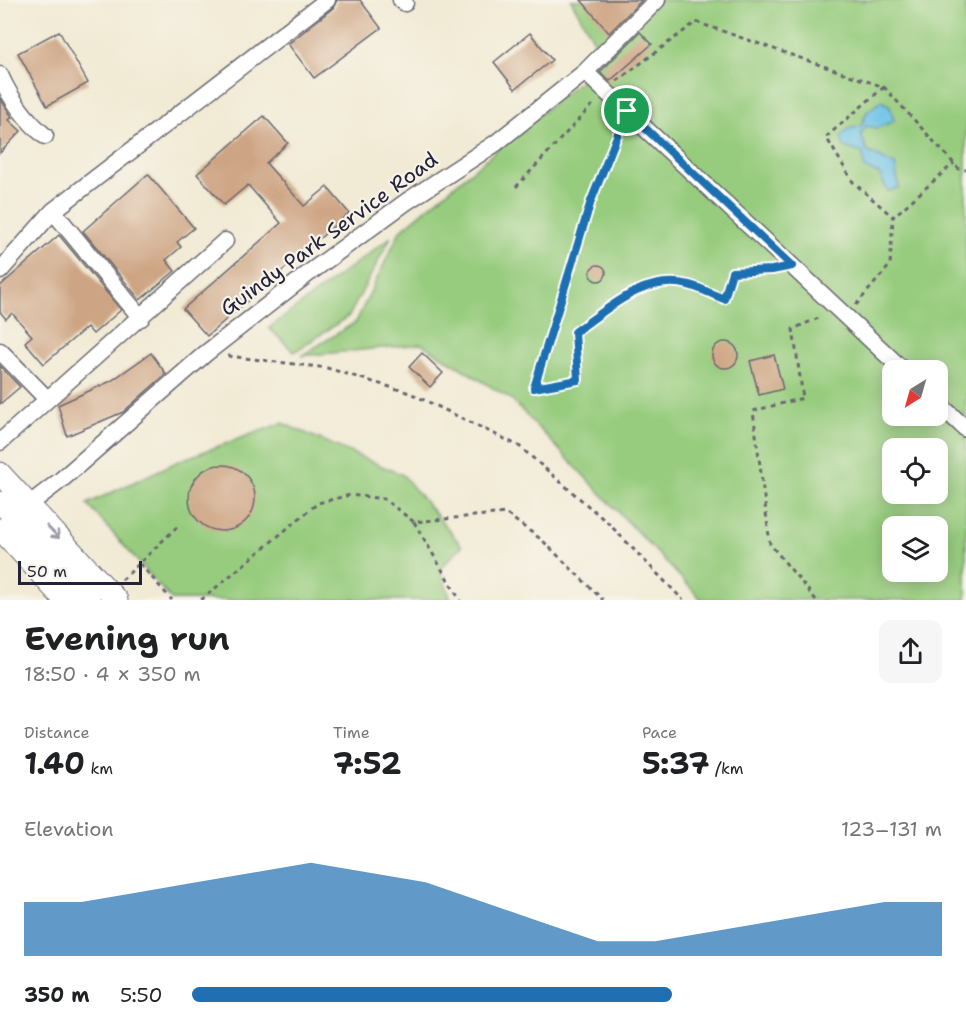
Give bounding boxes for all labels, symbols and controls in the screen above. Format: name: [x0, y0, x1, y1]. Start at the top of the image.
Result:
pin: [601, 85, 652, 136]
icon: arrive: [610, 94, 643, 127]
street label: Guindy Park Service Road: [215, 146, 443, 322]
north arrow: [882, 360, 948, 426]
map controls: [882, 360, 948, 582]
button: locate: [882, 438, 948, 504]
button: layers: [882, 516, 948, 582]
one-way arrow: [46, 525, 60, 540]
scale bar: [18, 558, 142, 586]
text: 50 m: [27, 561, 67, 582]
text: Evening run: [24, 616, 230, 661]
button: share: [879, 620, 942, 683]
text: 18:50 · 4 × 350 m: [24, 661, 201, 687]
text: Distance: [24, 722, 90, 743]
text: Time: [333, 722, 370, 743]
text: Pace: [642, 722, 677, 743]
text: 1.40: [24, 743, 85, 784]
text: 7:52: [333, 743, 401, 784]
text: 5:37: [642, 743, 710, 784]
text: km: [85, 758, 113, 779]
text: /km: [710, 758, 744, 779]
text: Elevation: [24, 816, 114, 842]
text: 123–131 m: [841, 816, 942, 842]
text: 350 m: [24, 982, 89, 1008]
text: 5:50: [120, 982, 163, 1008]

